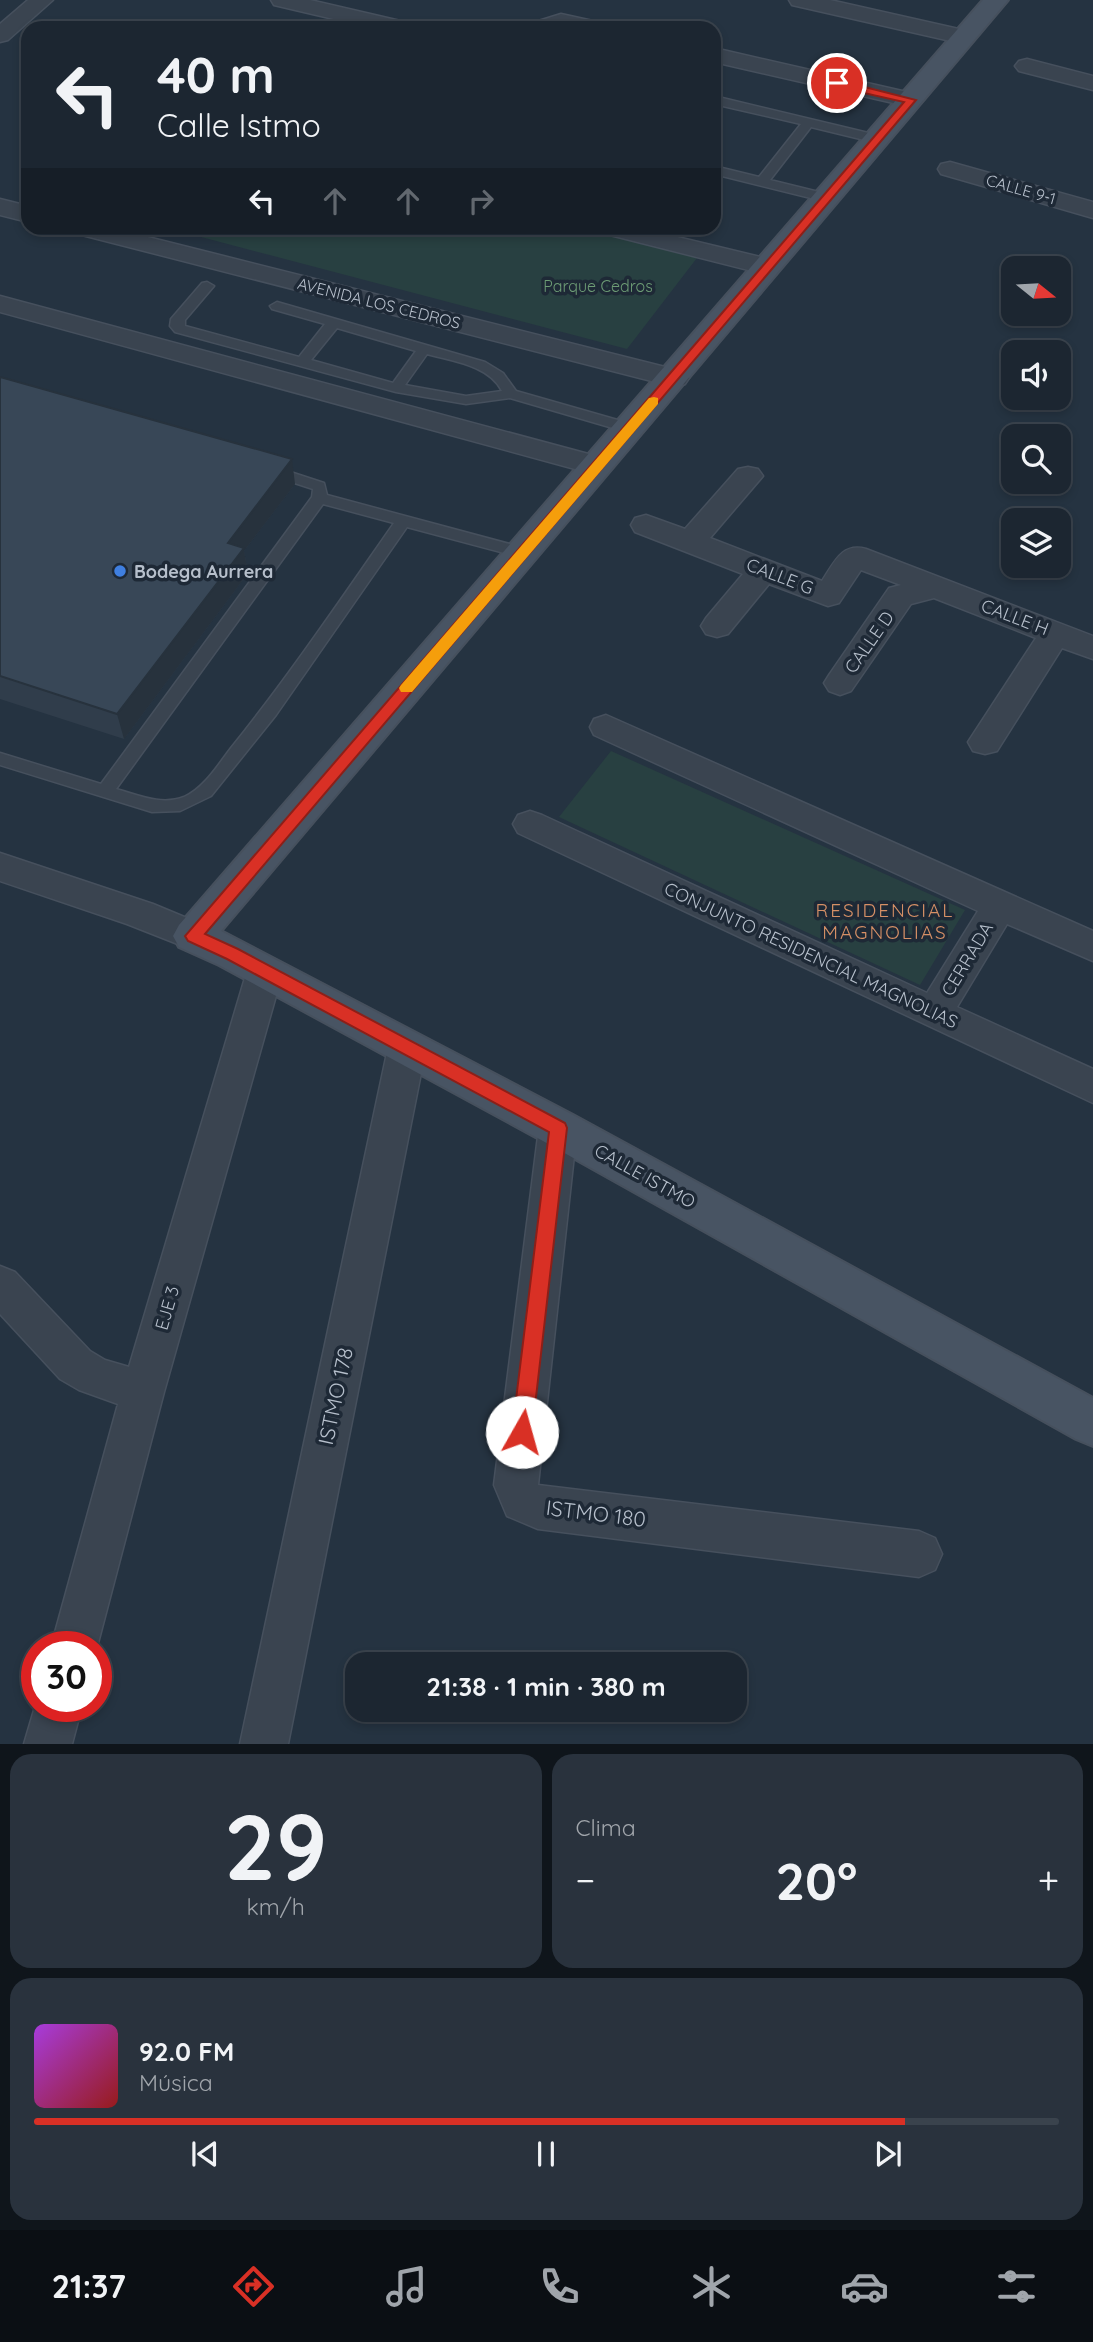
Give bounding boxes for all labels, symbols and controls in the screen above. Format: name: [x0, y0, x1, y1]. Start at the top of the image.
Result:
text: 40 m: [157, 44, 275, 105]
icon: left: [42, 49, 133, 140]
pin: [807, 53, 867, 113]
icon: arrive: [818, 64, 856, 102]
text: Calle Istmo: [157, 105, 321, 145]
street label: CALLE 9-1: [984, 170, 1058, 208]
icon: left: [243, 182, 281, 220]
icon: ahead: [316, 182, 354, 220]
icon: ahead: [389, 182, 427, 220]
icon: right: [462, 182, 500, 220]
north arrow: [1001, 256, 1071, 326]
map controls: [1001, 256, 1071, 578]
street label: AVENIDA LOS CEDROS: [295, 273, 463, 333]
park label: Parque Cedros: [543, 276, 653, 296]
button: sound: [1001, 340, 1071, 410]
button: search: [1001, 424, 1071, 494]
button: layers: [1001, 508, 1071, 578]
street label: CALLE G: [743, 553, 817, 599]
place label: Bodega Aurrera: [134, 560, 273, 583]
marker: Bodega Aurrera: [112, 563, 128, 579]
street label: CALLE H: [978, 594, 1052, 640]
street label: CALLE D: [839, 606, 899, 678]
street label: CONJUNTO RESIDENCIAL MAGNOLIAS: [661, 877, 961, 1033]
district label: RESIDENCIAL MAGNOLIAS: [816, 898, 954, 944]
street label: CERRADA: [936, 918, 998, 1000]
street label: CALLE ISTMO: [591, 1139, 699, 1213]
street label: EJE 3: [150, 1283, 184, 1333]
street label: ISTMO 178: [312, 1345, 358, 1447]
position arrow: [485, 1395, 559, 1469]
street label: ISTMO 180: [545, 1494, 647, 1532]
speed limit sign: 30: [21, 1631, 112, 1722]
text: 21:38 · 1 min · 380 m: [426, 1670, 666, 1703]
text: 29: [224, 1789, 327, 1903]
text: Clima: [576, 1813, 636, 1842]
text: 20°: [775, 1848, 857, 1913]
text: −: [576, 1856, 595, 1904]
text: +: [1038, 1856, 1059, 1904]
text: km/h: [247, 1892, 305, 1921]
text: 92.0 FM: [139, 2035, 234, 2068]
text: Música: [139, 2068, 213, 2097]
icon: previous: [186, 2135, 224, 2173]
icon: pause: [527, 2135, 565, 2173]
icon: next: [869, 2135, 907, 2173]
icon: directions: [229, 2262, 278, 2311]
icon: music: [382, 2262, 431, 2311]
icon: phone: [535, 2262, 584, 2311]
icon: climate: [687, 2262, 736, 2311]
icon: car: [840, 2262, 889, 2311]
icon: filters: [992, 2262, 1041, 2311]
text: 21:37: [52, 2266, 126, 2306]

